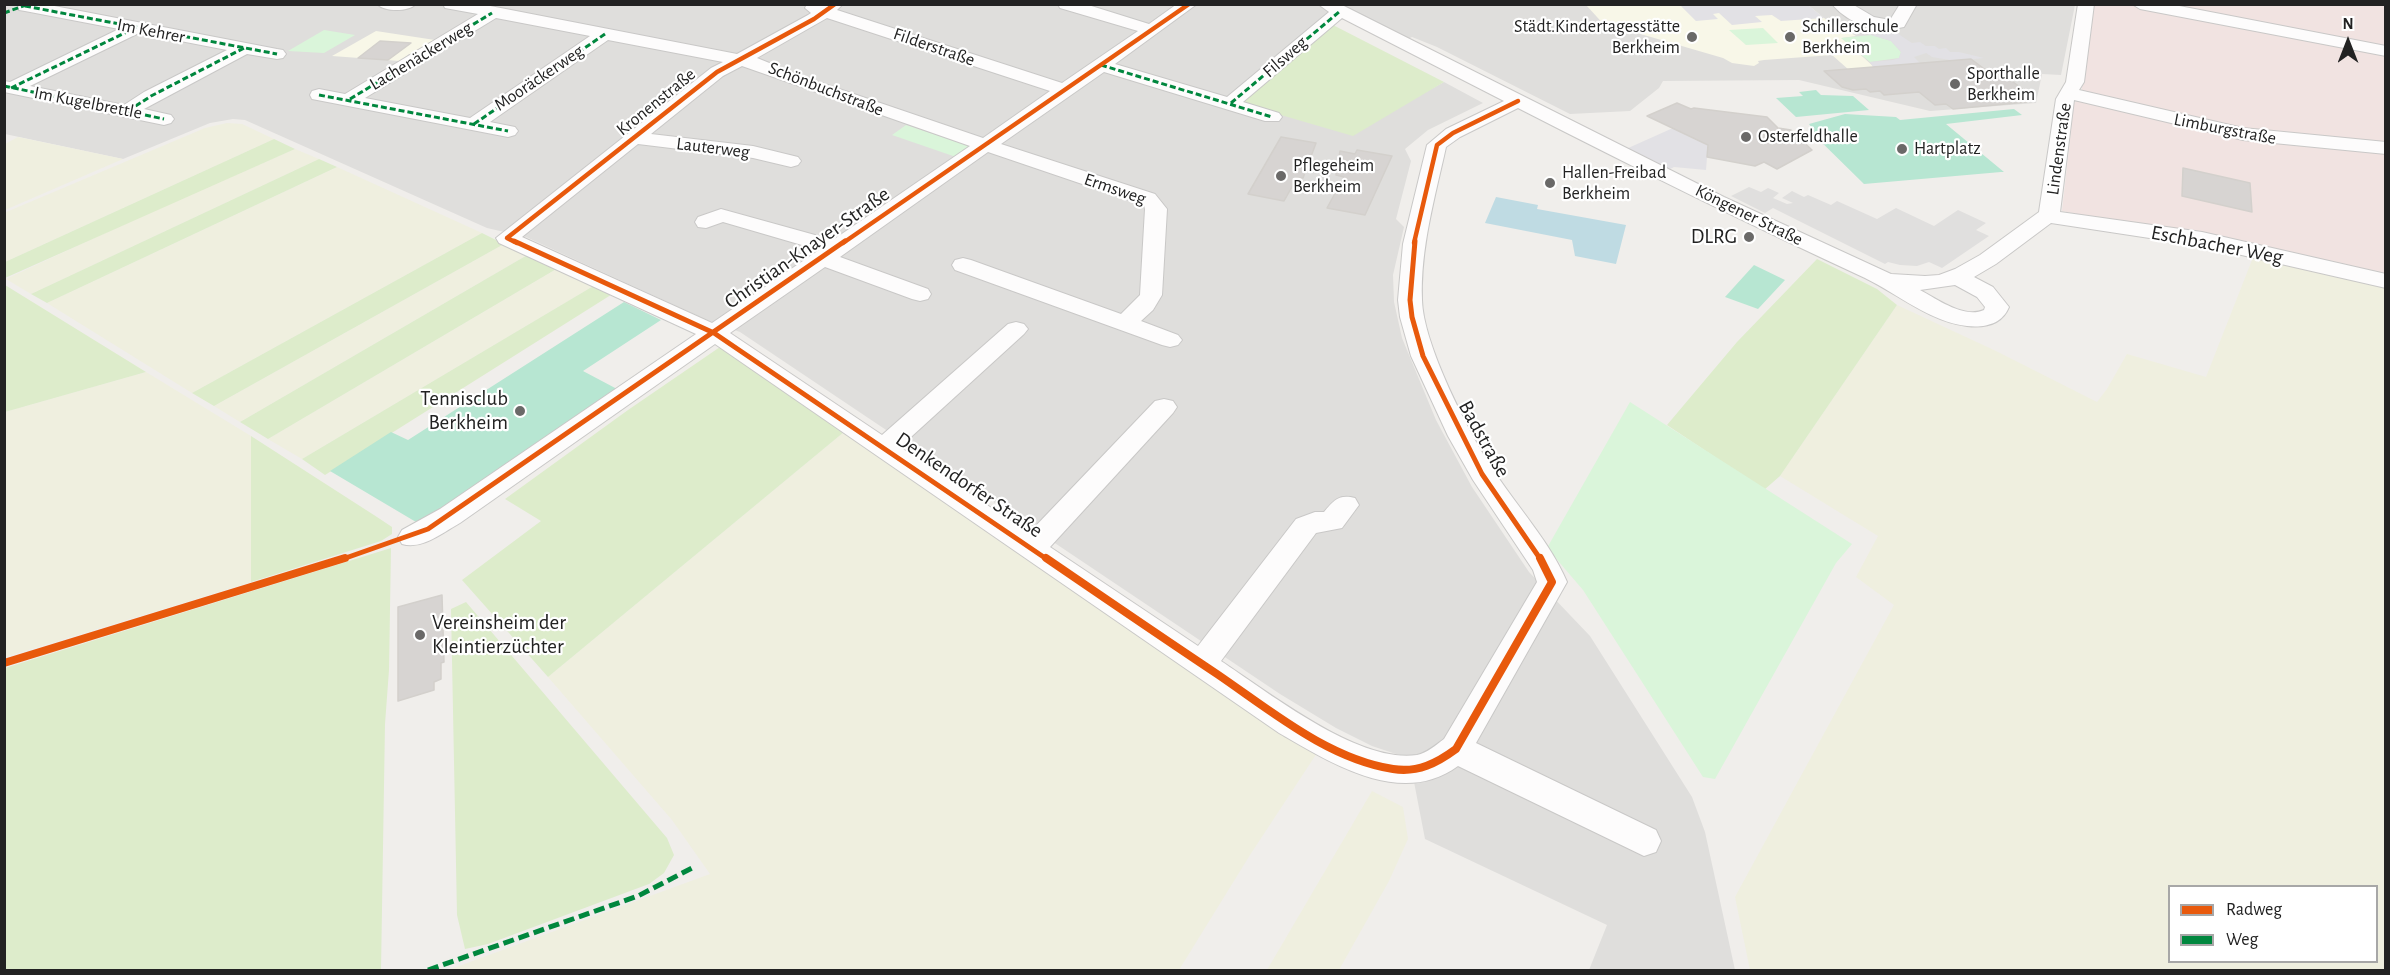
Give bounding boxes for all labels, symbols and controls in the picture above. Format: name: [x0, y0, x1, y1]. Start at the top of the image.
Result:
north arrow: [2318, 12, 2378, 72]
street label: Im Kehrer: [115, 14, 187, 48]
place label: Städt.Kindertagesstätte Berkheim: [1514, 16, 1680, 58]
place label: Schillerschule Berkheim: [1802, 16, 1899, 58]
text: N: [2342, 16, 2354, 32]
street label: Lachenäckerweg: [366, 17, 476, 95]
street label: Filderstraße: [890, 23, 978, 71]
marker: Städt.Kindertagesstätte Berkheim: [1685, 30, 1699, 44]
marker: Schillerschule Berkheim: [1783, 30, 1797, 44]
street label: Filsweg: [1258, 32, 1312, 82]
street label: Mooräckerweg: [490, 40, 588, 116]
street label: Schönbuchstraße: [765, 57, 887, 121]
place label: Sporthalle Berkheim: [1967, 63, 2040, 106]
street label: Kronenstraße: [612, 64, 700, 140]
marker: Sporthalle Berkheim: [1948, 77, 1962, 91]
street label: Im Kugelbrettle: [32, 82, 144, 124]
street label: Lindenstraße: [2042, 102, 2076, 196]
street label: Limburgstraße: [2172, 109, 2278, 149]
place label: Osterfeldhalle: [1758, 126, 1858, 148]
marker: Osterfeldhalle: [1739, 130, 1753, 144]
street label: Lauterweg: [675, 133, 751, 163]
place label: Hartplatz: [1914, 138, 1981, 160]
marker: Hartplatz: [1895, 142, 1909, 156]
place label: Pflegeheim Berkheim: [1293, 155, 1374, 198]
place label: Hallen-Freibad Berkheim: [1562, 162, 1666, 204]
street label: Ermsweg: [1081, 168, 1149, 210]
marker: Pflegeheim Berkheim: [1274, 169, 1288, 183]
marker: Hallen-Freibad Berkheim: [1543, 176, 1557, 190]
street label: Köngener Straße: [1692, 180, 1806, 250]
street label: Christian-Knayer-Straße: [720, 182, 894, 314]
street label: Eschbacher Weg: [2149, 220, 2285, 270]
place label: DLRG: [1691, 224, 1737, 250]
marker: DLRG: [1742, 230, 1756, 244]
place label: Tennisclub Berkheim: [420, 386, 508, 436]
street label: Badstraße: [1453, 396, 1515, 482]
marker: Tennisclub Berkheim: [513, 404, 527, 418]
street label: Denkendorfer Straße: [891, 427, 1047, 543]
place label: Vereinsheim der Kleintierzüchter: [432, 610, 566, 660]
marker: Vereinsheim der Kleintierzüchter: [413, 628, 427, 642]
legend: [2168, 885, 2378, 963]
text: Radweg: [2226, 901, 2282, 919]
text: Weg: [2226, 931, 2258, 949]

